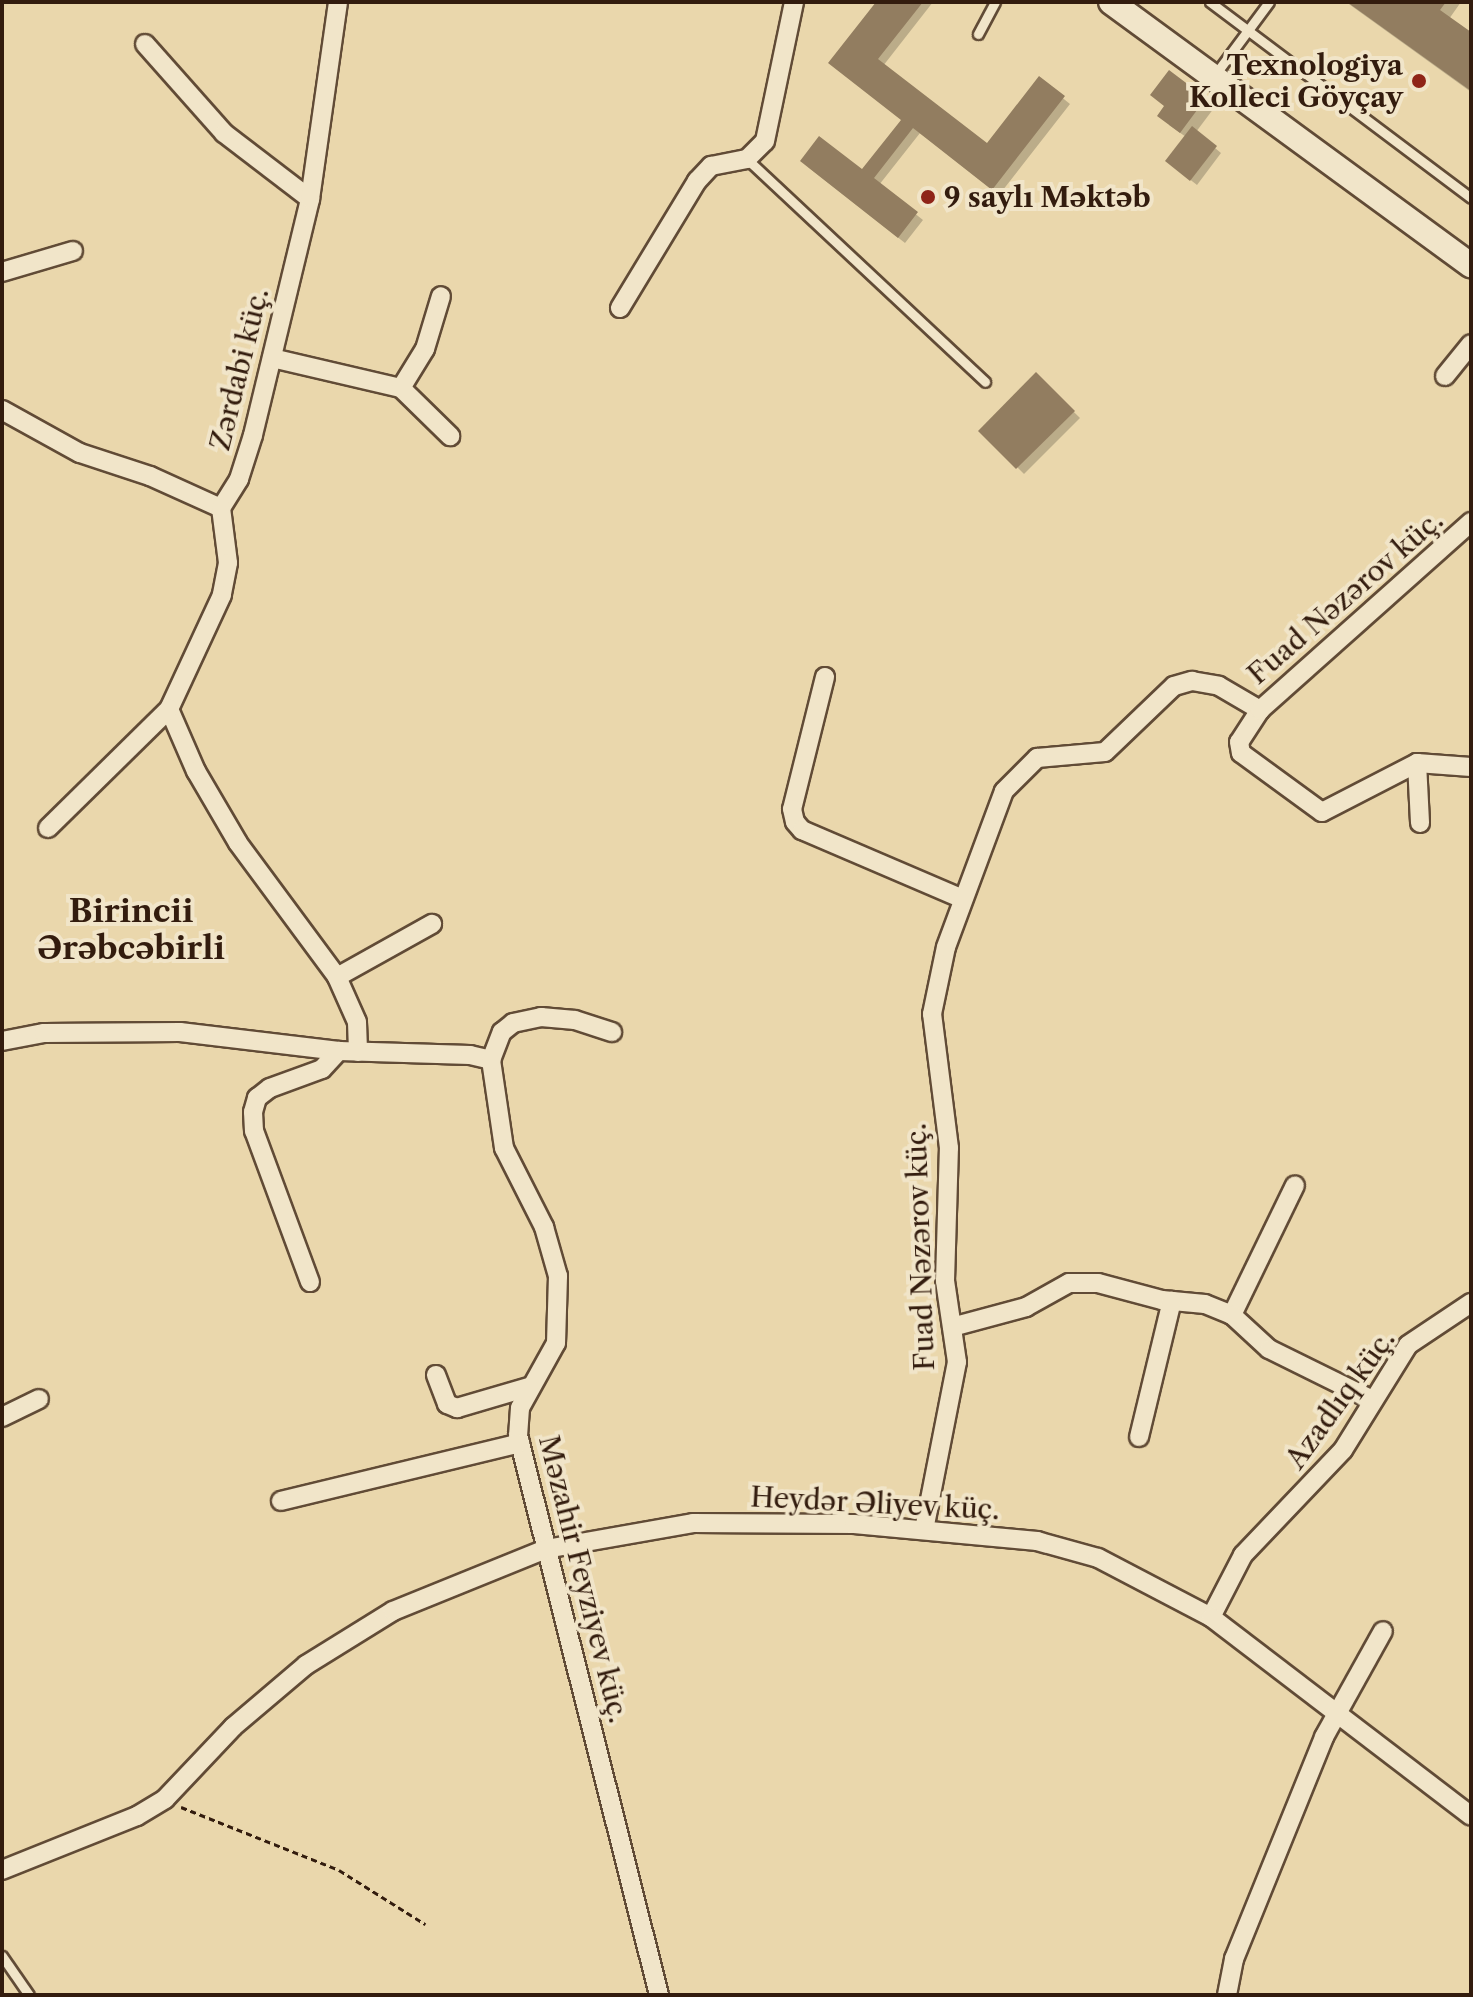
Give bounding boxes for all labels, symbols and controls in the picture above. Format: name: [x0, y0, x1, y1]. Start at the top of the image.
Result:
place label: Texnologiya Kolleci Göyçay: [1189, 48, 1403, 114]
marker: Texnologiya Kolleci Göyçay: [1410, 72, 1428, 90]
place label: 9 saylı Məktəb: [944, 180, 1151, 214]
marker: 9 saylı Məktəb: [919, 188, 937, 206]
street label: Zərdabi küç.: [203, 284, 275, 454]
street label: Fuad Nəzərov küç.: [1240, 503, 1450, 691]
district label: Birincii Ərəbcəbirli: [37, 893, 225, 968]
street label: Fuad Nəzərov küç.: [899, 1122, 941, 1372]
street label: Azadlıq küç.: [1278, 1323, 1402, 1475]
street label: Məzahir Feyziyev küç.: [532, 1431, 636, 1727]
street label: Heydər Əliyev küç.: [749, 1480, 1001, 1526]

